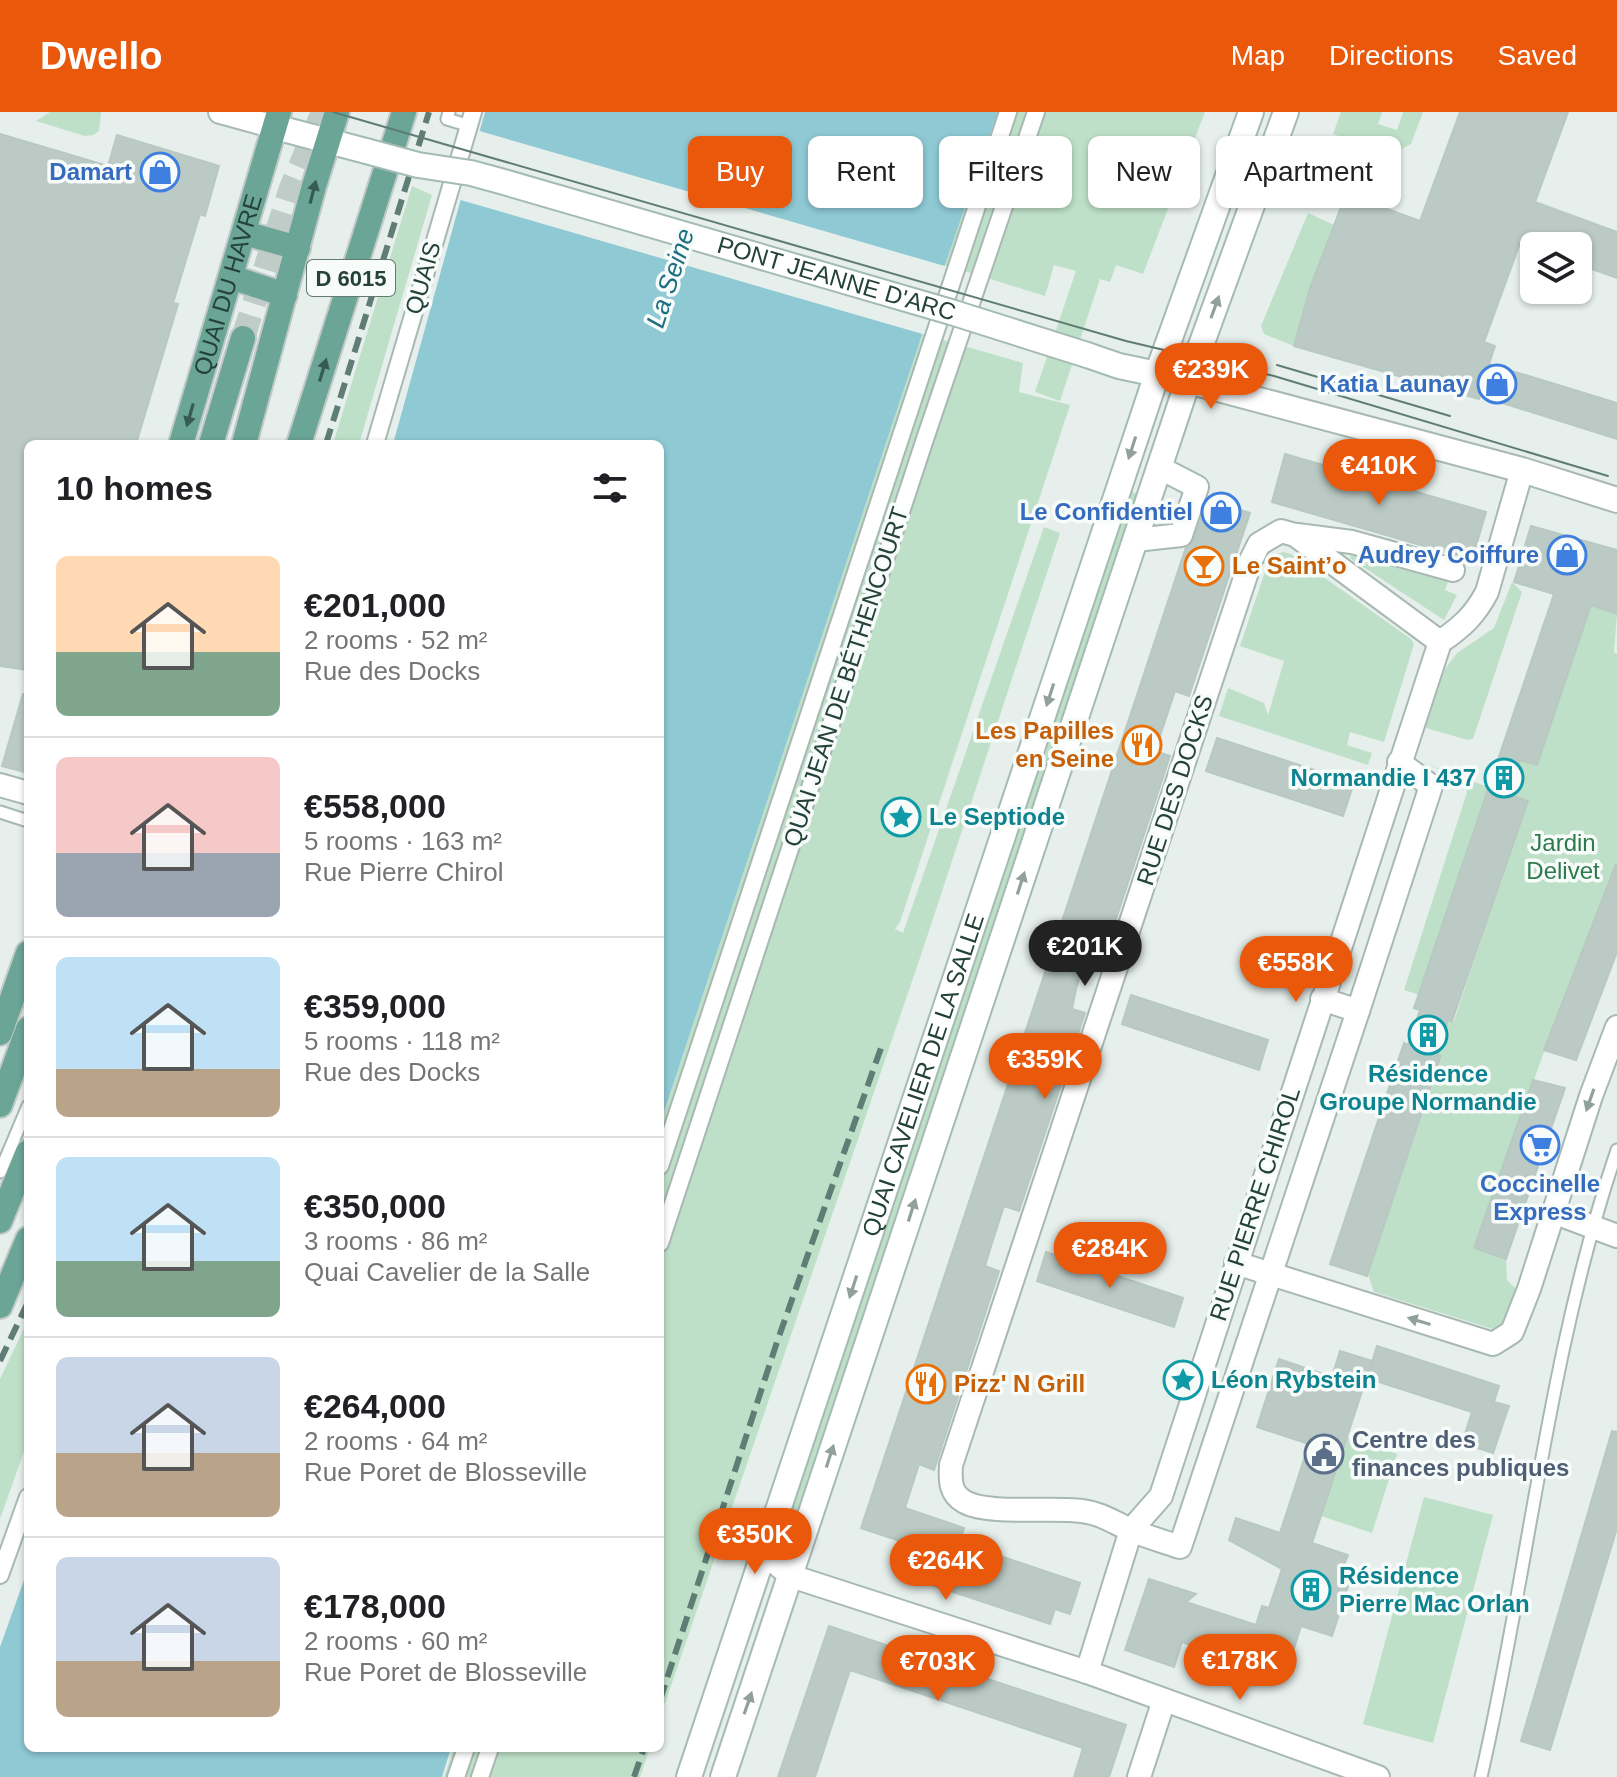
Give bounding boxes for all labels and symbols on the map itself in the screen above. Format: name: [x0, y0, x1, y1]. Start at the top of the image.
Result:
shop icon: Damart: [139, 151, 181, 193]
place label: Damart: [49, 158, 132, 185]
one-way arrow: [307, 180, 319, 205]
street label: QUAI DU HAVRE: [188, 191, 267, 378]
water label: La Seine: [640, 225, 700, 331]
street label: PONT JEANNE D'ARC: [714, 231, 959, 326]
street label: QUAIS: [399, 238, 446, 317]
road number: D 6015: [307, 260, 395, 296]
one-way arrow: [1209, 295, 1222, 319]
pin: €239K: [1155, 343, 1267, 411]
one-way arrow: [317, 357, 329, 381]
shop icon: Katia Launay: [1476, 363, 1518, 405]
place label: Katia Launay: [1320, 370, 1470, 397]
one-way arrow: [183, 403, 196, 427]
one-way arrow: [1125, 437, 1137, 461]
pin: €410K: [1323, 439, 1435, 507]
shop icon: Le Confidentiel: [1200, 491, 1242, 533]
place label: Le Confidentiel: [1020, 498, 1193, 525]
street label: QUAI JEAN DE BÉTHENCOURT: [778, 503, 913, 850]
shop icon: Audrey Coiffure: [1546, 534, 1588, 576]
place label: Audrey Coiffure: [1358, 541, 1539, 568]
bar icon: Le Saint’o: [1183, 545, 1225, 587]
place label: Le Saint’o: [1232, 552, 1347, 579]
one-way arrow: [1043, 683, 1055, 707]
street label: RUE DES DOCKS: [1131, 691, 1218, 889]
place label: Les Papilles en Seine: [975, 717, 1114, 772]
restaurant icon: Les Papilles en Seine: [1121, 724, 1163, 766]
building icon: Normandie I 437: [1483, 757, 1525, 799]
place label: Normandie I 437: [1291, 764, 1476, 791]
place icon: Le Septiode: [880, 796, 922, 838]
place label: Le Septiode: [929, 803, 1065, 830]
park label: Jardin Delivet: [1526, 829, 1600, 884]
one-way arrow: [1016, 871, 1028, 895]
street label: QUAI CAVELIER DE LA SALLE: [856, 910, 989, 1240]
pin: €201K: [1029, 920, 1141, 988]
pin: €558K: [1240, 936, 1352, 1004]
building icon: Résidence Groupe Normandie: [1407, 1014, 1449, 1056]
pin: €359K: [989, 1033, 1101, 1101]
place label: Résidence Groupe Normandie: [1319, 1060, 1537, 1115]
street label: RUE PIERRE CHIROL: [1204, 1084, 1305, 1324]
one-way arrow: [1583, 1088, 1595, 1112]
supermarket icon: Coccinelle Express: [1519, 1124, 1561, 1166]
place label: Coccinelle Express: [1480, 1170, 1600, 1225]
one-way arrow: [907, 1197, 919, 1221]
pin: €284K: [1054, 1222, 1166, 1290]
one-way arrow: [846, 1275, 858, 1299]
one-way arrow: [1406, 1315, 1430, 1327]
place icon: Léon Rybstein: [1162, 1359, 1204, 1401]
restaurant icon: Pizz' N Grill: [905, 1363, 947, 1405]
place label: Léon Rybstein: [1211, 1366, 1376, 1393]
place label: Pizz' N Grill: [954, 1370, 1085, 1397]
place label: Centre des finances publiques: [1352, 1426, 1569, 1481]
public building icon: Centre des finances publiques: [1303, 1433, 1345, 1475]
one-way arrow: [824, 1444, 836, 1468]
pin: €350K: [699, 1508, 811, 1576]
pin: €264K: [890, 1534, 1002, 1602]
place label: Résidence Pierre Mac Orlan: [1339, 1562, 1530, 1617]
building icon: Résidence Pierre Mac Orlan: [1290, 1569, 1332, 1611]
pin: €178K: [1184, 1634, 1296, 1702]
pin: €703K: [882, 1635, 994, 1703]
one-way arrow: [742, 1691, 755, 1715]

